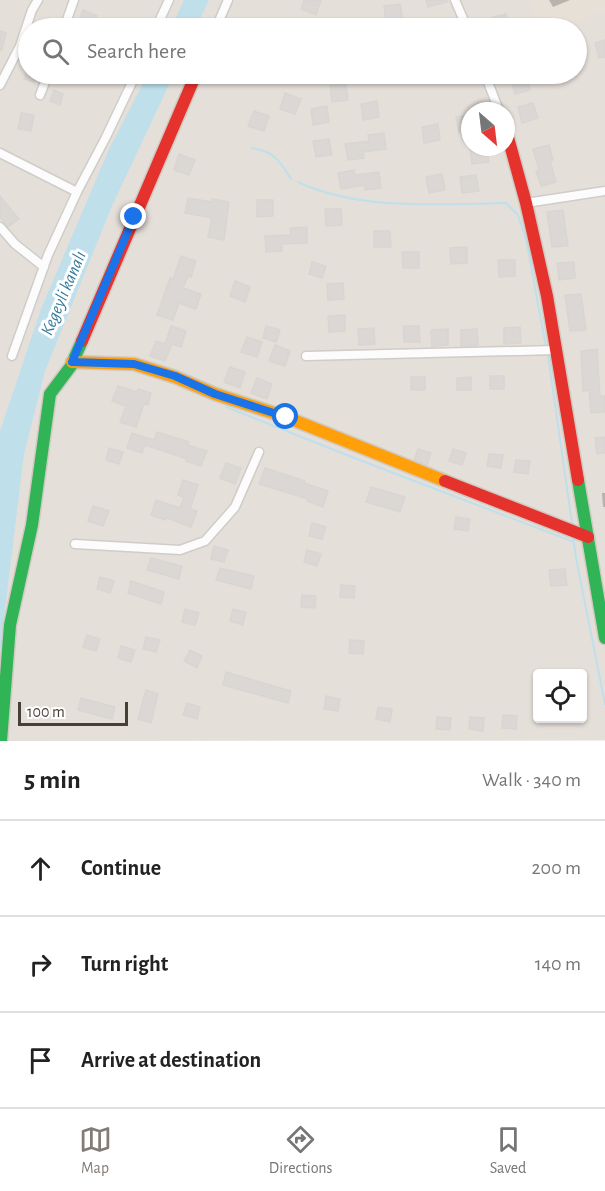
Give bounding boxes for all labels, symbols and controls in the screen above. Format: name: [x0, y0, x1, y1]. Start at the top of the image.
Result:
search box: [18, 18, 587, 84]
icon: search: [39, 35, 72, 68]
text: Search here: [87, 40, 186, 62]
north arrow: [461, 102, 515, 156]
route end: [120, 203, 146, 229]
water label: Kegeyli kanalı: [38, 249, 90, 338]
route start: [272, 403, 298, 429]
map controls: [533, 669, 587, 723]
button: locate: [533, 669, 587, 723]
scale bar: [18, 699, 128, 726]
text: 100 m: [27, 704, 65, 720]
text: 5 min: [24, 767, 81, 793]
text: Walk · 340 m: [482, 770, 581, 790]
icon: ahead: [24, 852, 57, 885]
text: Continue: [81, 857, 161, 879]
text: 200 m: [531, 858, 581, 878]
icon: right: [24, 948, 57, 981]
text: Turn right: [81, 953, 168, 975]
text: 140 m: [535, 954, 581, 974]
icon: arrive: [24, 1044, 57, 1077]
text: Arrive at destination: [81, 1049, 261, 1071]
tab: Map: [79, 1123, 112, 1178]
tab: Directions: [269, 1123, 333, 1178]
tab: Saved: [490, 1123, 526, 1178]

